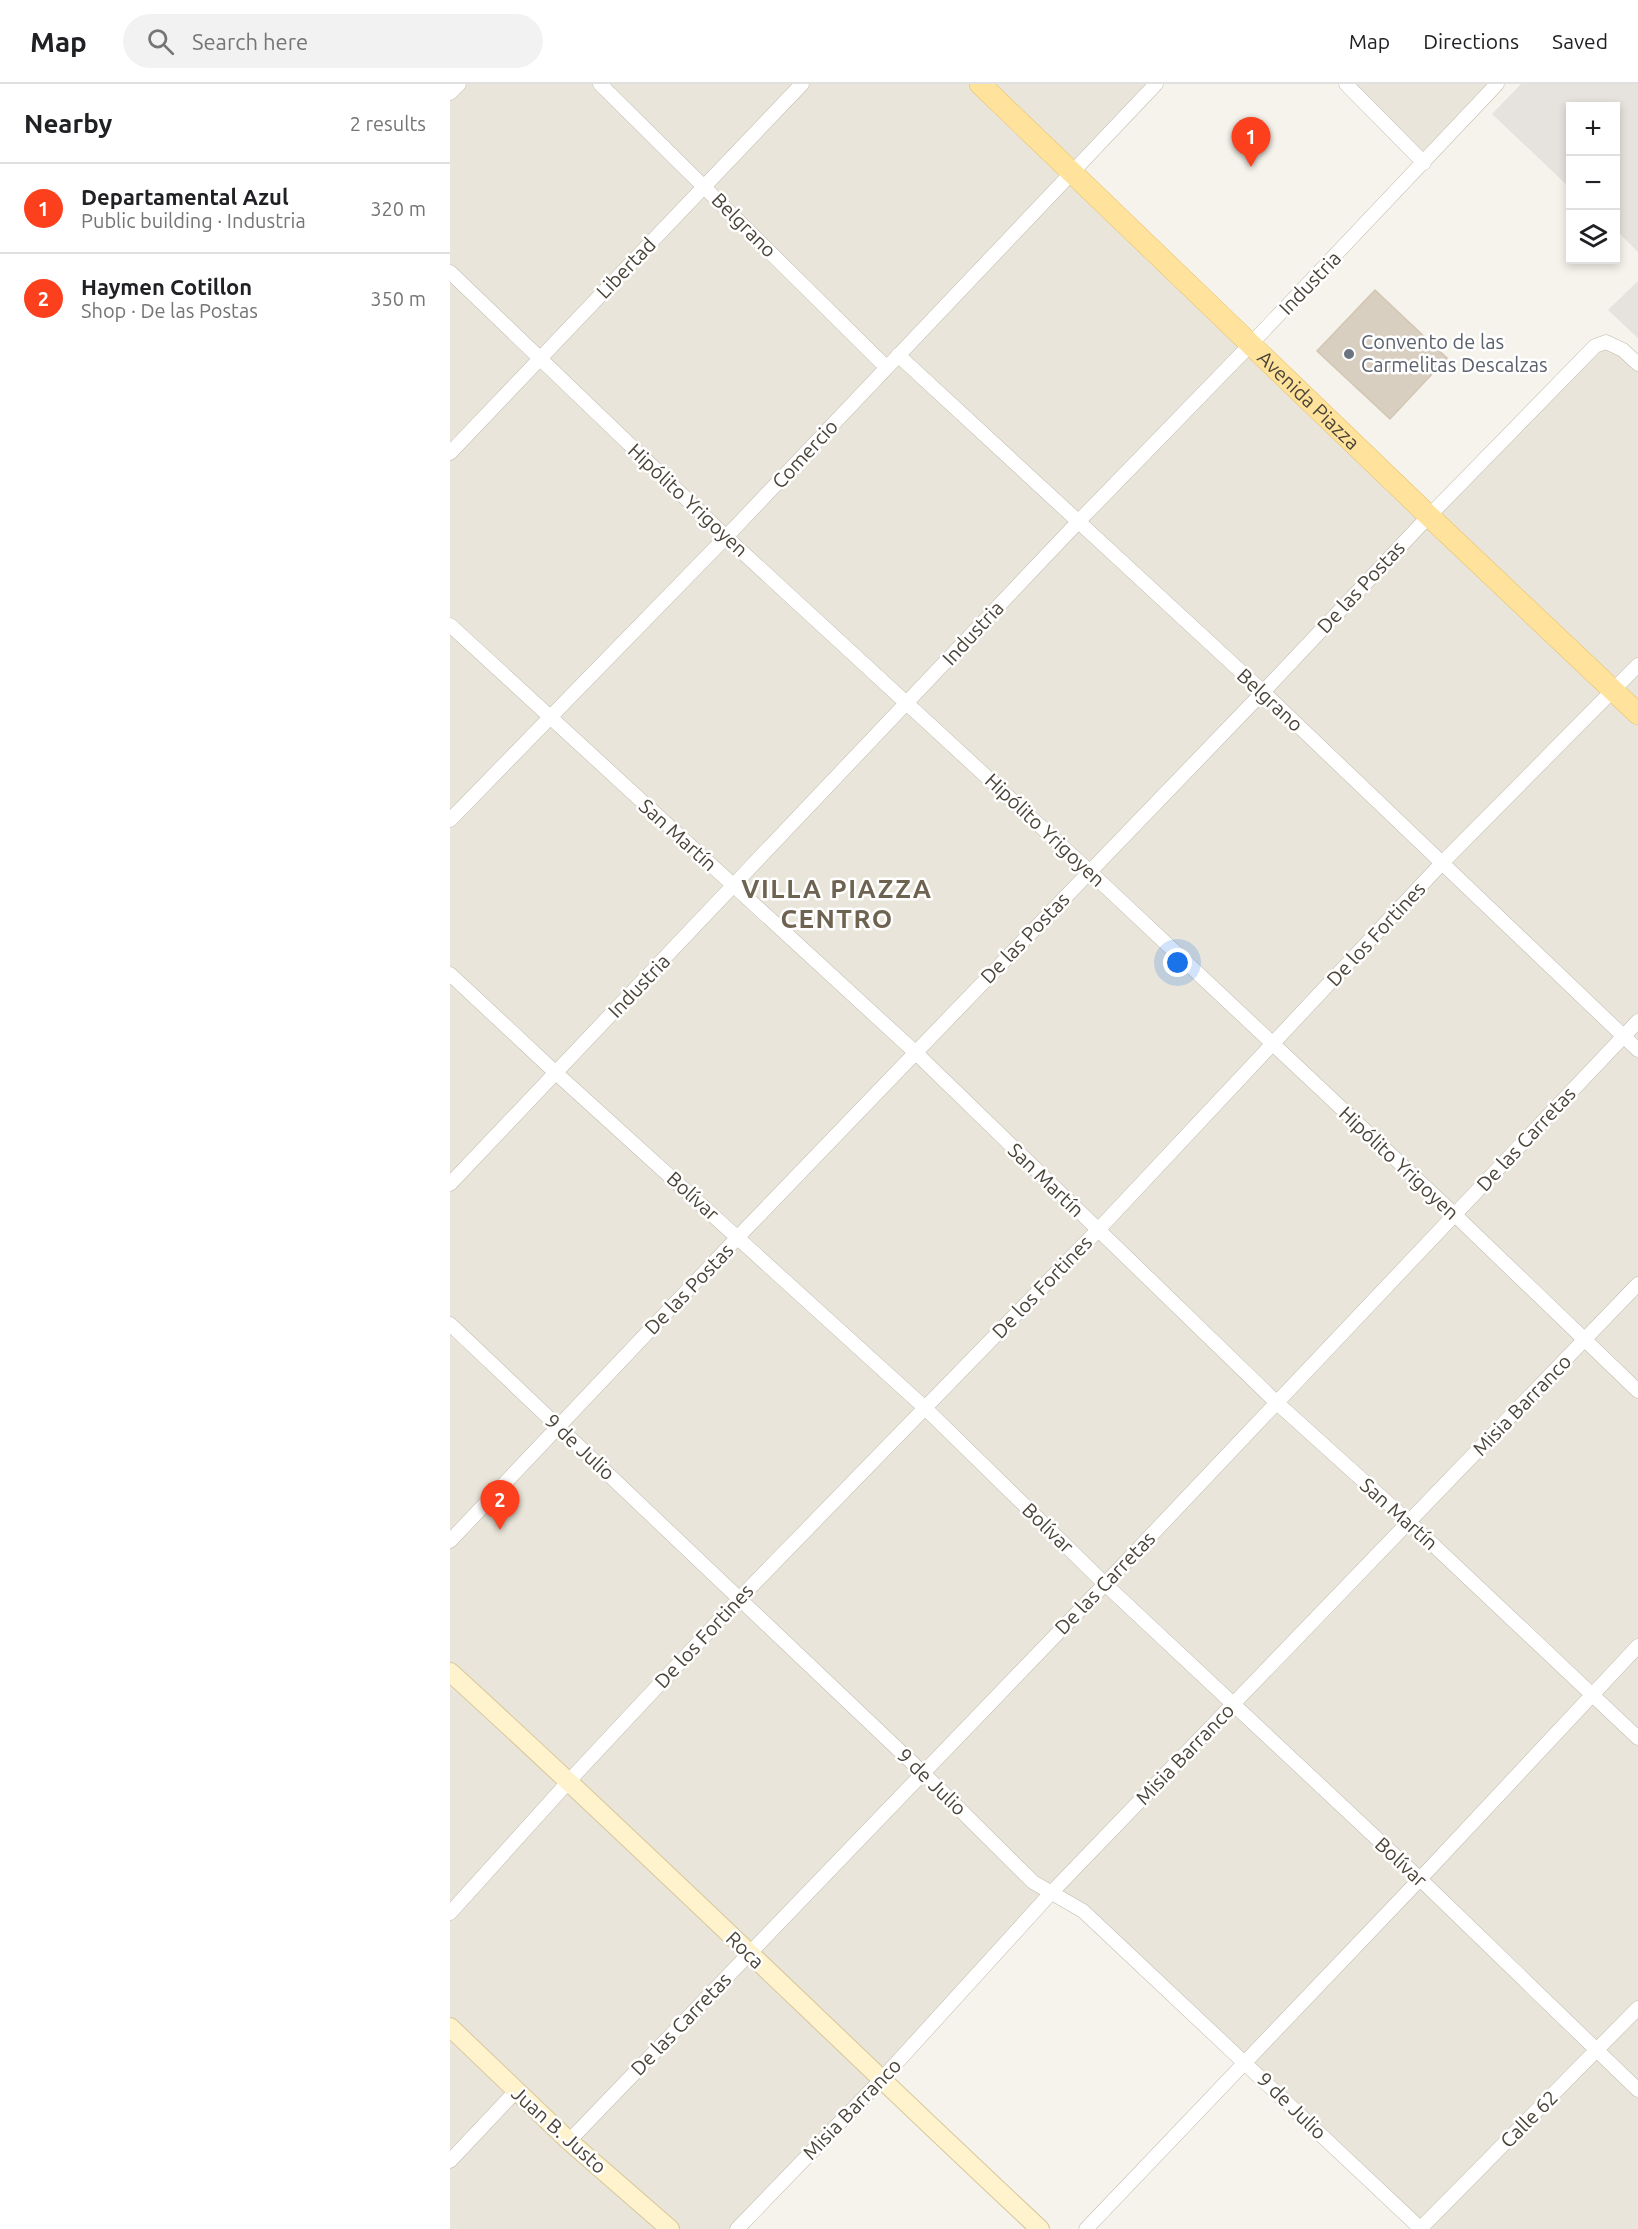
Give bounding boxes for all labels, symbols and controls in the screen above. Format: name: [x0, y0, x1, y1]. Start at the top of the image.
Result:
search box: [123, 14, 543, 68]
icon: search: [144, 25, 177, 58]
text: Map: [30, 26, 87, 57]
text: Search here: [192, 29, 308, 54]
text: Map: [1349, 29, 1390, 53]
text: Directions: [1423, 29, 1519, 53]
text: Saved: [1552, 29, 1608, 53]
map controls: [1566, 102, 1620, 264]
button: +: [1566, 102, 1620, 156]
text: Nearby: [24, 109, 112, 138]
text: 2 results: [350, 112, 426, 135]
pin: 1: [1232, 118, 1270, 167]
button: −: [1566, 156, 1620, 210]
text: Departamental Azul: [81, 184, 289, 209]
street label: Belgrano: [707, 188, 781, 262]
text: 1: [38, 197, 49, 220]
text: 320 m: [370, 197, 426, 220]
text: Public building · Industria: [81, 209, 306, 232]
button: layers: [1566, 210, 1620, 264]
street label: Libertad: [591, 233, 660, 303]
street label: Industria: [1274, 246, 1345, 319]
text: Haymen Cotillon: [81, 274, 252, 299]
text: 2: [38, 287, 49, 310]
text: 350 m: [370, 287, 426, 310]
text: Shop · De las Postas: [81, 299, 258, 322]
place label: Convento de las Carmelitas Descalzas: [1361, 330, 1548, 376]
street label: Avenida Piazza: [1253, 346, 1365, 454]
marker: Convento de las Carmelitas Descalzas: [1342, 347, 1356, 361]
street label: Comercio: [767, 414, 842, 493]
street label: Hipólito Yrigoyen: [624, 438, 753, 561]
street label: De las Postas: [1312, 536, 1409, 637]
street label: Industria: [937, 596, 1008, 669]
street label: Belgrano: [1233, 663, 1308, 736]
street label: Hipólito Yrigoyen: [981, 768, 1110, 891]
street label: San Martín: [635, 794, 722, 875]
district label: VILLA PIAZZA CENTRO: [741, 874, 933, 933]
street label: De los Fortines: [1322, 877, 1430, 990]
street label: De las Postas: [976, 887, 1074, 988]
your location: [1163, 948, 1192, 977]
street label: Industria: [603, 949, 674, 1022]
street label: De las Carretas: [1471, 1082, 1580, 1196]
street label: Hipólito Yrigoyen: [1335, 1101, 1464, 1224]
street label: San Martín: [1004, 1138, 1089, 1221]
street label: Bolívar: [663, 1166, 724, 1225]
street label: De los Fortines: [987, 1231, 1096, 1343]
street label: De las Postas: [640, 1238, 738, 1339]
street label: Misia Barranco: [1468, 1349, 1576, 1460]
street label: 9 de Julio: [541, 1409, 620, 1484]
street label: San Martín: [1356, 1473, 1443, 1554]
pin: 2: [481, 1480, 520, 1530]
street label: Bolívar: [1018, 1498, 1079, 1558]
street label: De las Carretas: [1050, 1526, 1159, 1639]
street label: De los Fortines: [650, 1579, 758, 1692]
street label: Misia Barranco: [1131, 1698, 1239, 1809]
street label: 9 de Julio: [893, 1743, 971, 1820]
street label: Bolívar: [1371, 1832, 1432, 1891]
street label: Roca: [722, 1926, 769, 1973]
street label: De las Carretas: [626, 1967, 735, 2080]
street label: Misia Barranco: [798, 2053, 906, 2164]
street label: 9 de Julio: [1253, 2067, 1331, 2144]
street label: Juan B. Justo: [507, 2081, 611, 2178]
street label: Calle 62: [1495, 2085, 1562, 2152]

